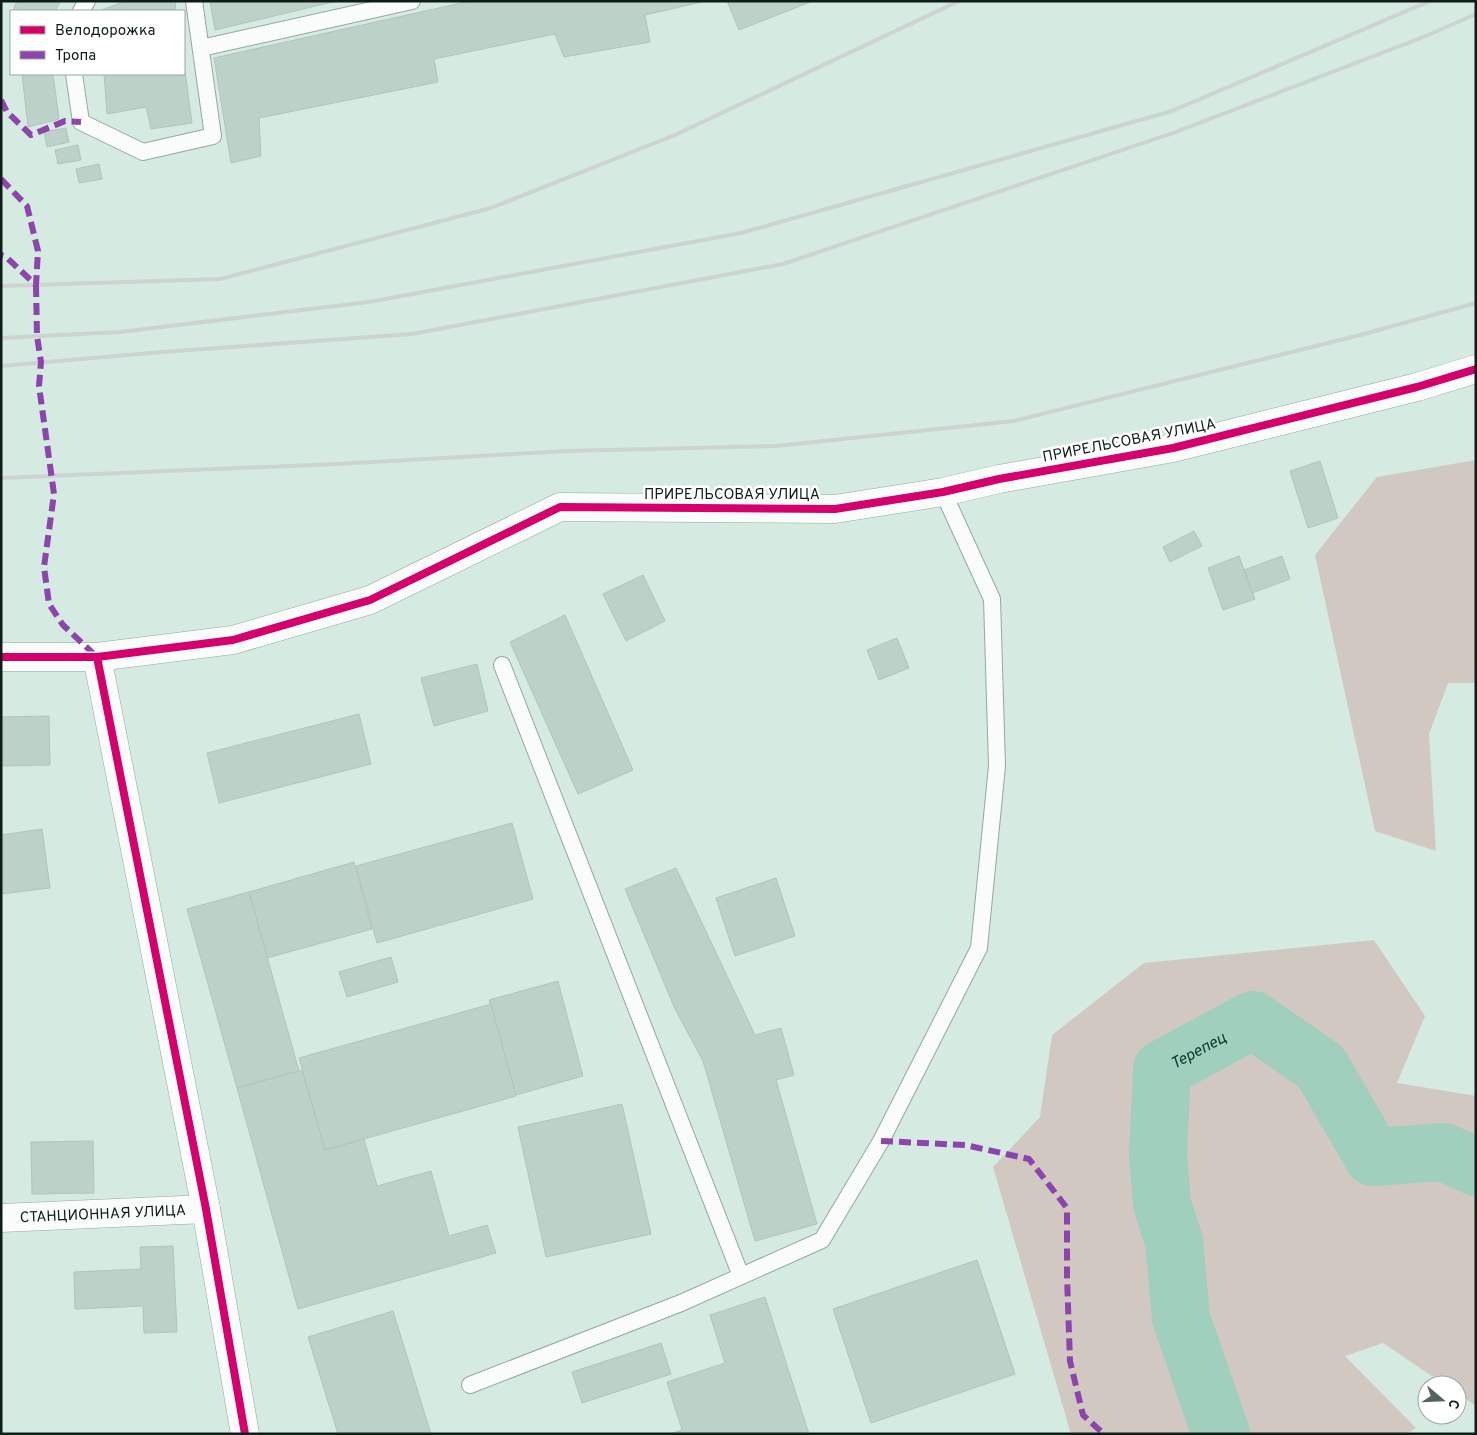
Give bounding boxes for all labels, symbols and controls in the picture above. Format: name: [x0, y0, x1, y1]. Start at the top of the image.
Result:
legend: [10, 10, 185, 75]
text: Велодорожка: [55, 22, 155, 41]
text: Тропа: [55, 47, 96, 66]
street label: ПРИРЕЛЬСОВАЯ УЛИЦА: [1041, 415, 1218, 468]
street label: ПРИРЕЛЬСОВАЯ УЛИЦА: [644, 486, 820, 505]
water label: Терепец: [1168, 1028, 1231, 1074]
street label: СТАНЦИОННАЯ УЛИЦА: [19, 1202, 187, 1228]
north arrow: [1417, 1375, 1467, 1425]
text: С: [1443, 1397, 1462, 1411]

